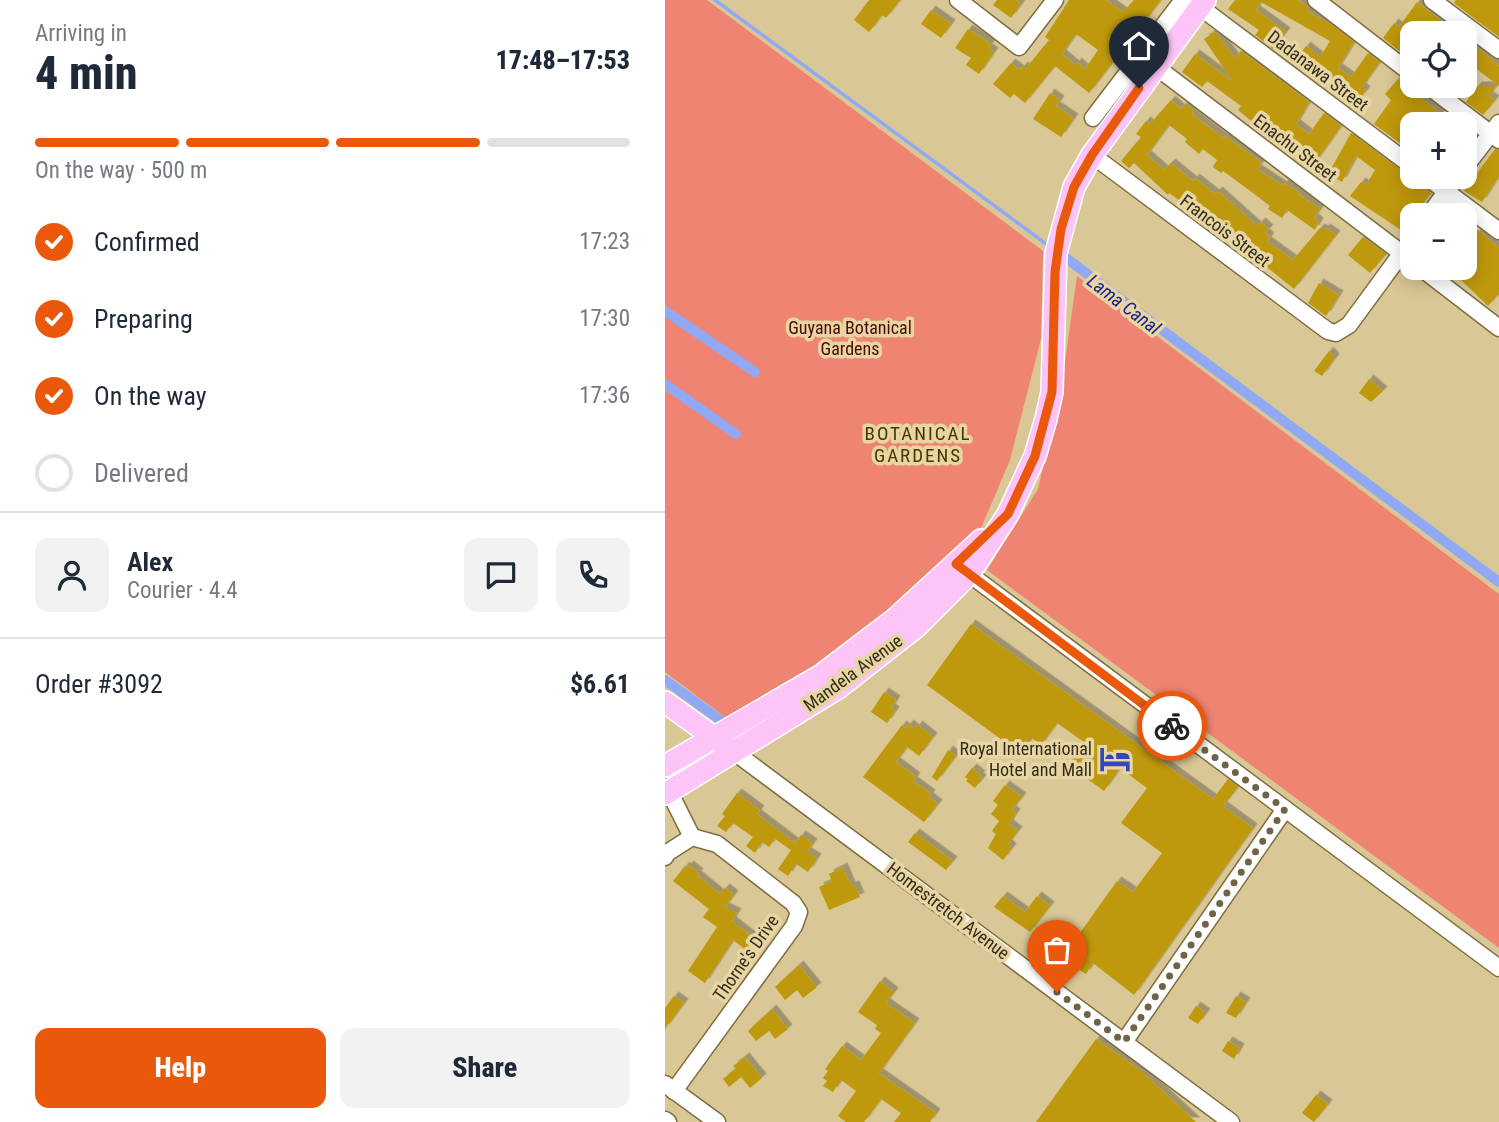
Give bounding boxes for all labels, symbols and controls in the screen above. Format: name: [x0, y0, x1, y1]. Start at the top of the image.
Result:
pin: [1109, 16, 1169, 88]
text: Arriving in: [35, 20, 127, 47]
map controls: [1400, 21, 1477, 280]
button: locate: [1400, 21, 1477, 98]
street label: Dadanawa Street: [1264, 26, 1373, 115]
icon: home: [1120, 27, 1158, 65]
text: 17:48–17:53: [496, 45, 630, 75]
text: 4 min: [35, 46, 138, 100]
street label: Enachu Street: [1250, 110, 1341, 186]
button: +: [1400, 112, 1477, 189]
text: On the way · 500 m: [35, 157, 207, 184]
street label: Francois Street: [1176, 190, 1274, 271]
button: −: [1400, 203, 1477, 280]
icon: check: [35, 223, 73, 261]
text: Confirmed: [94, 227, 200, 257]
text: 17:23: [579, 228, 630, 255]
water label: Lama Canal: [1082, 269, 1166, 340]
icon: check: [35, 300, 73, 338]
text: Preparing: [94, 304, 193, 334]
text: 17:30: [579, 305, 630, 332]
park label: Guyana Botanical Gardens: [788, 317, 912, 359]
icon: check: [35, 377, 73, 415]
text: On the way: [94, 381, 207, 411]
text: 17:36: [579, 382, 630, 409]
district label: BOTANICAL GARDENS: [865, 422, 971, 467]
text: Delivered: [94, 458, 189, 488]
button: person: [35, 538, 109, 612]
button: chat: [464, 538, 538, 612]
button: phone: [556, 538, 630, 612]
text: Alex: [127, 547, 173, 577]
text: Courier · 4.4: [127, 577, 238, 604]
street label: Mandela Avenue: [799, 630, 906, 715]
text: Order #3092: [35, 669, 163, 699]
text: $6.61: [570, 669, 630, 699]
courier: [1137, 691, 1207, 761]
icon: bike: [1153, 707, 1191, 745]
place label: Royal International Hotel and Mall: [960, 738, 1092, 780]
hotel icon: Royal International Hotel and Mall: [1098, 742, 1132, 776]
street label: Homestretch Avenue: [883, 858, 1014, 963]
street label: Thorne's Drive: [708, 911, 783, 1005]
pin: [1027, 920, 1087, 992]
icon: bag: [1038, 931, 1076, 969]
button: Help: [35, 1028, 326, 1108]
button: Share: [340, 1028, 630, 1108]

